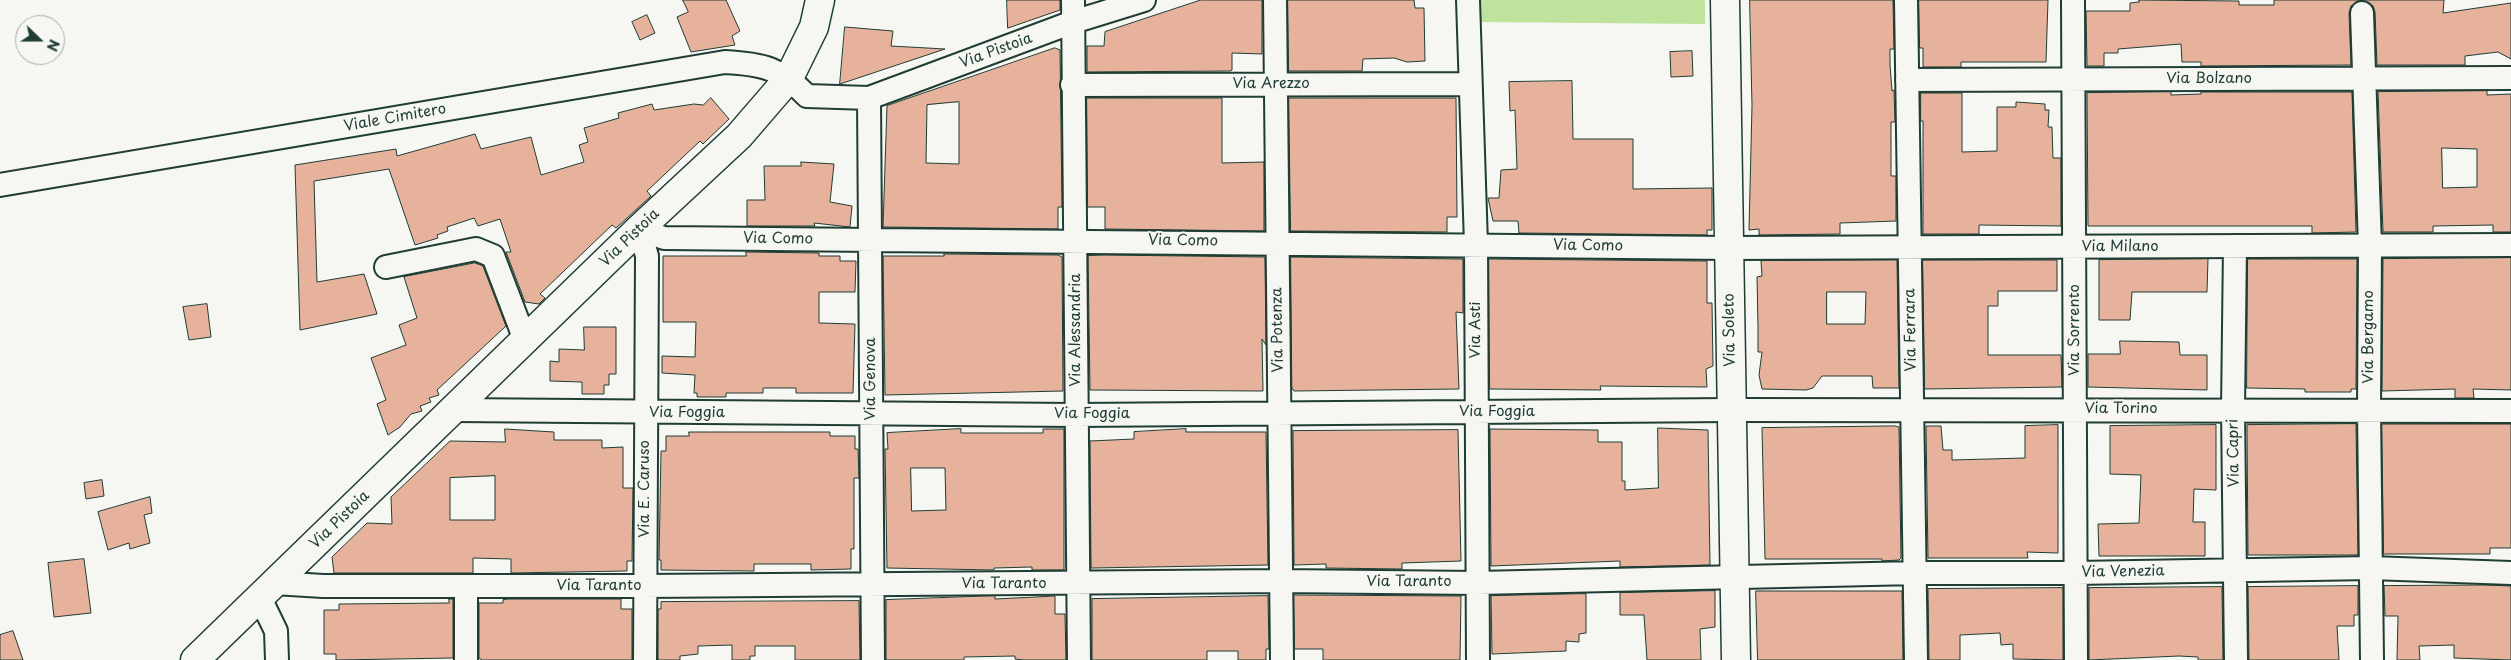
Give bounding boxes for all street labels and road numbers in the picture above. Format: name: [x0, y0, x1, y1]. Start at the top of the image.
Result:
street label: Via Pistoia: [957, 30, 1035, 72]
street label: Via Bolzano: [2166, 70, 2252, 88]
street label: Via Arezzo: [1232, 75, 1310, 93]
street label: Viale Cimitero: [342, 100, 448, 136]
street label: Via Pistoia: [596, 205, 664, 271]
street label: Via Como: [743, 229, 813, 249]
street label: Via Como: [1148, 231, 1218, 251]
street label: Via Como: [1553, 236, 1623, 256]
street label: Via Milano: [2081, 238, 2159, 256]
street label: Via Alessandria: [1067, 273, 1085, 387]
street label: Via Sorrento: [2066, 284, 2084, 376]
street label: Via Potenza: [1268, 287, 1288, 373]
street label: Via Ferrara: [1901, 288, 1921, 372]
street label: Via Bergamo: [2360, 290, 2378, 384]
street label: Via Soleto: [1720, 293, 1740, 367]
street label: Via Asti: [1467, 302, 1485, 358]
street label: Via Genova: [862, 337, 880, 421]
street label: Via Torino: [2084, 400, 2158, 418]
street label: Via Foggia: [1459, 403, 1535, 421]
street label: Via Foggia: [649, 404, 725, 422]
street label: Via Foggia: [1054, 405, 1130, 423]
street label: Via Capri: [2224, 419, 2244, 487]
street label: Via E. Caruso: [636, 440, 654, 538]
street label: Via Pistoia: [306, 487, 374, 553]
street label: Via Venezia: [2081, 562, 2165, 582]
street label: Via Taranto: [1367, 573, 1451, 591]
street label: Via Taranto: [962, 575, 1046, 593]
street label: Via Taranto: [557, 577, 641, 595]

